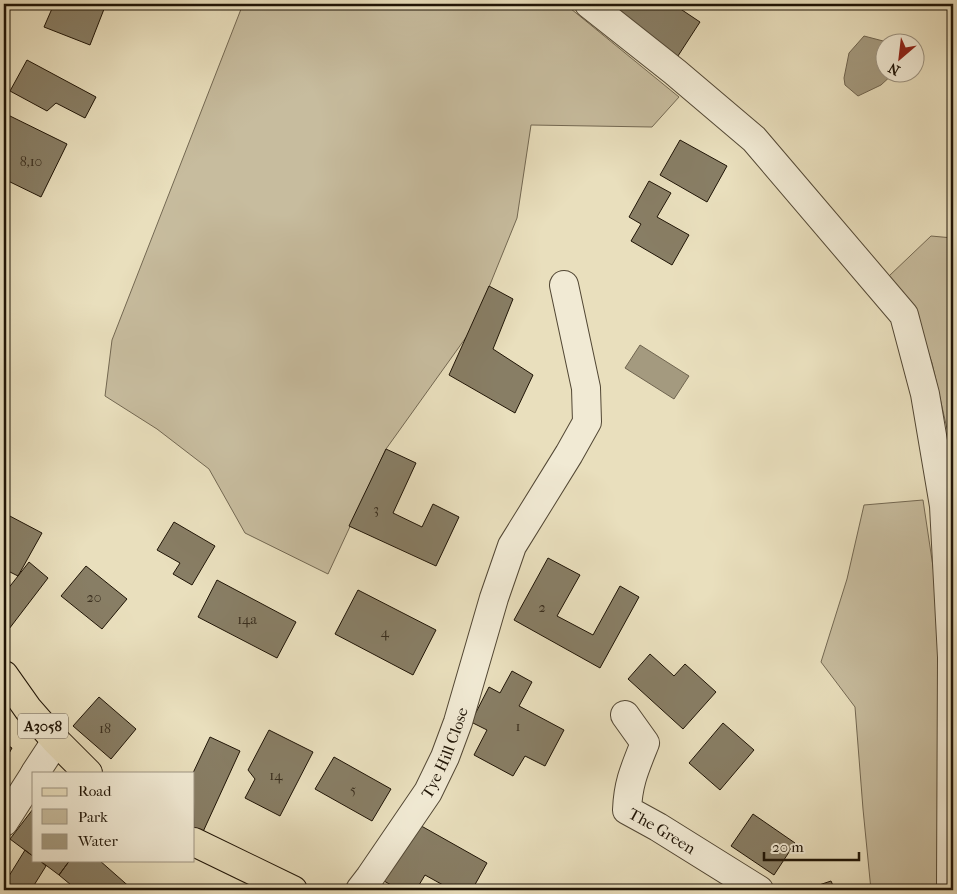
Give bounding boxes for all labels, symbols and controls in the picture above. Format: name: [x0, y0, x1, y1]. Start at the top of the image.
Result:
north arrow: [874, 32, 924, 82]
text: N: [885, 59, 903, 79]
house number: 8,10: [20, 153, 42, 170]
house number: 3: [373, 501, 379, 518]
house number: 20: [87, 589, 101, 606]
house number: 2: [538, 599, 546, 616]
house number: 14a: [237, 611, 257, 628]
house number: 4: [381, 624, 390, 641]
street label: Tye Hill Close: [417, 705, 472, 802]
road number: A3058: [18, 714, 68, 738]
house number: 1: [516, 718, 521, 735]
house number: 18: [99, 720, 111, 737]
house number: 14: [269, 767, 283, 784]
legend: [32, 772, 195, 862]
house number: 5: [350, 781, 356, 798]
text: Road: [78, 782, 112, 800]
street label: The Green: [625, 804, 700, 858]
text: Park: [78, 808, 108, 826]
scale bar: [764, 829, 860, 861]
text: Water: [77, 832, 118, 850]
text: 20 m: [772, 838, 804, 856]

